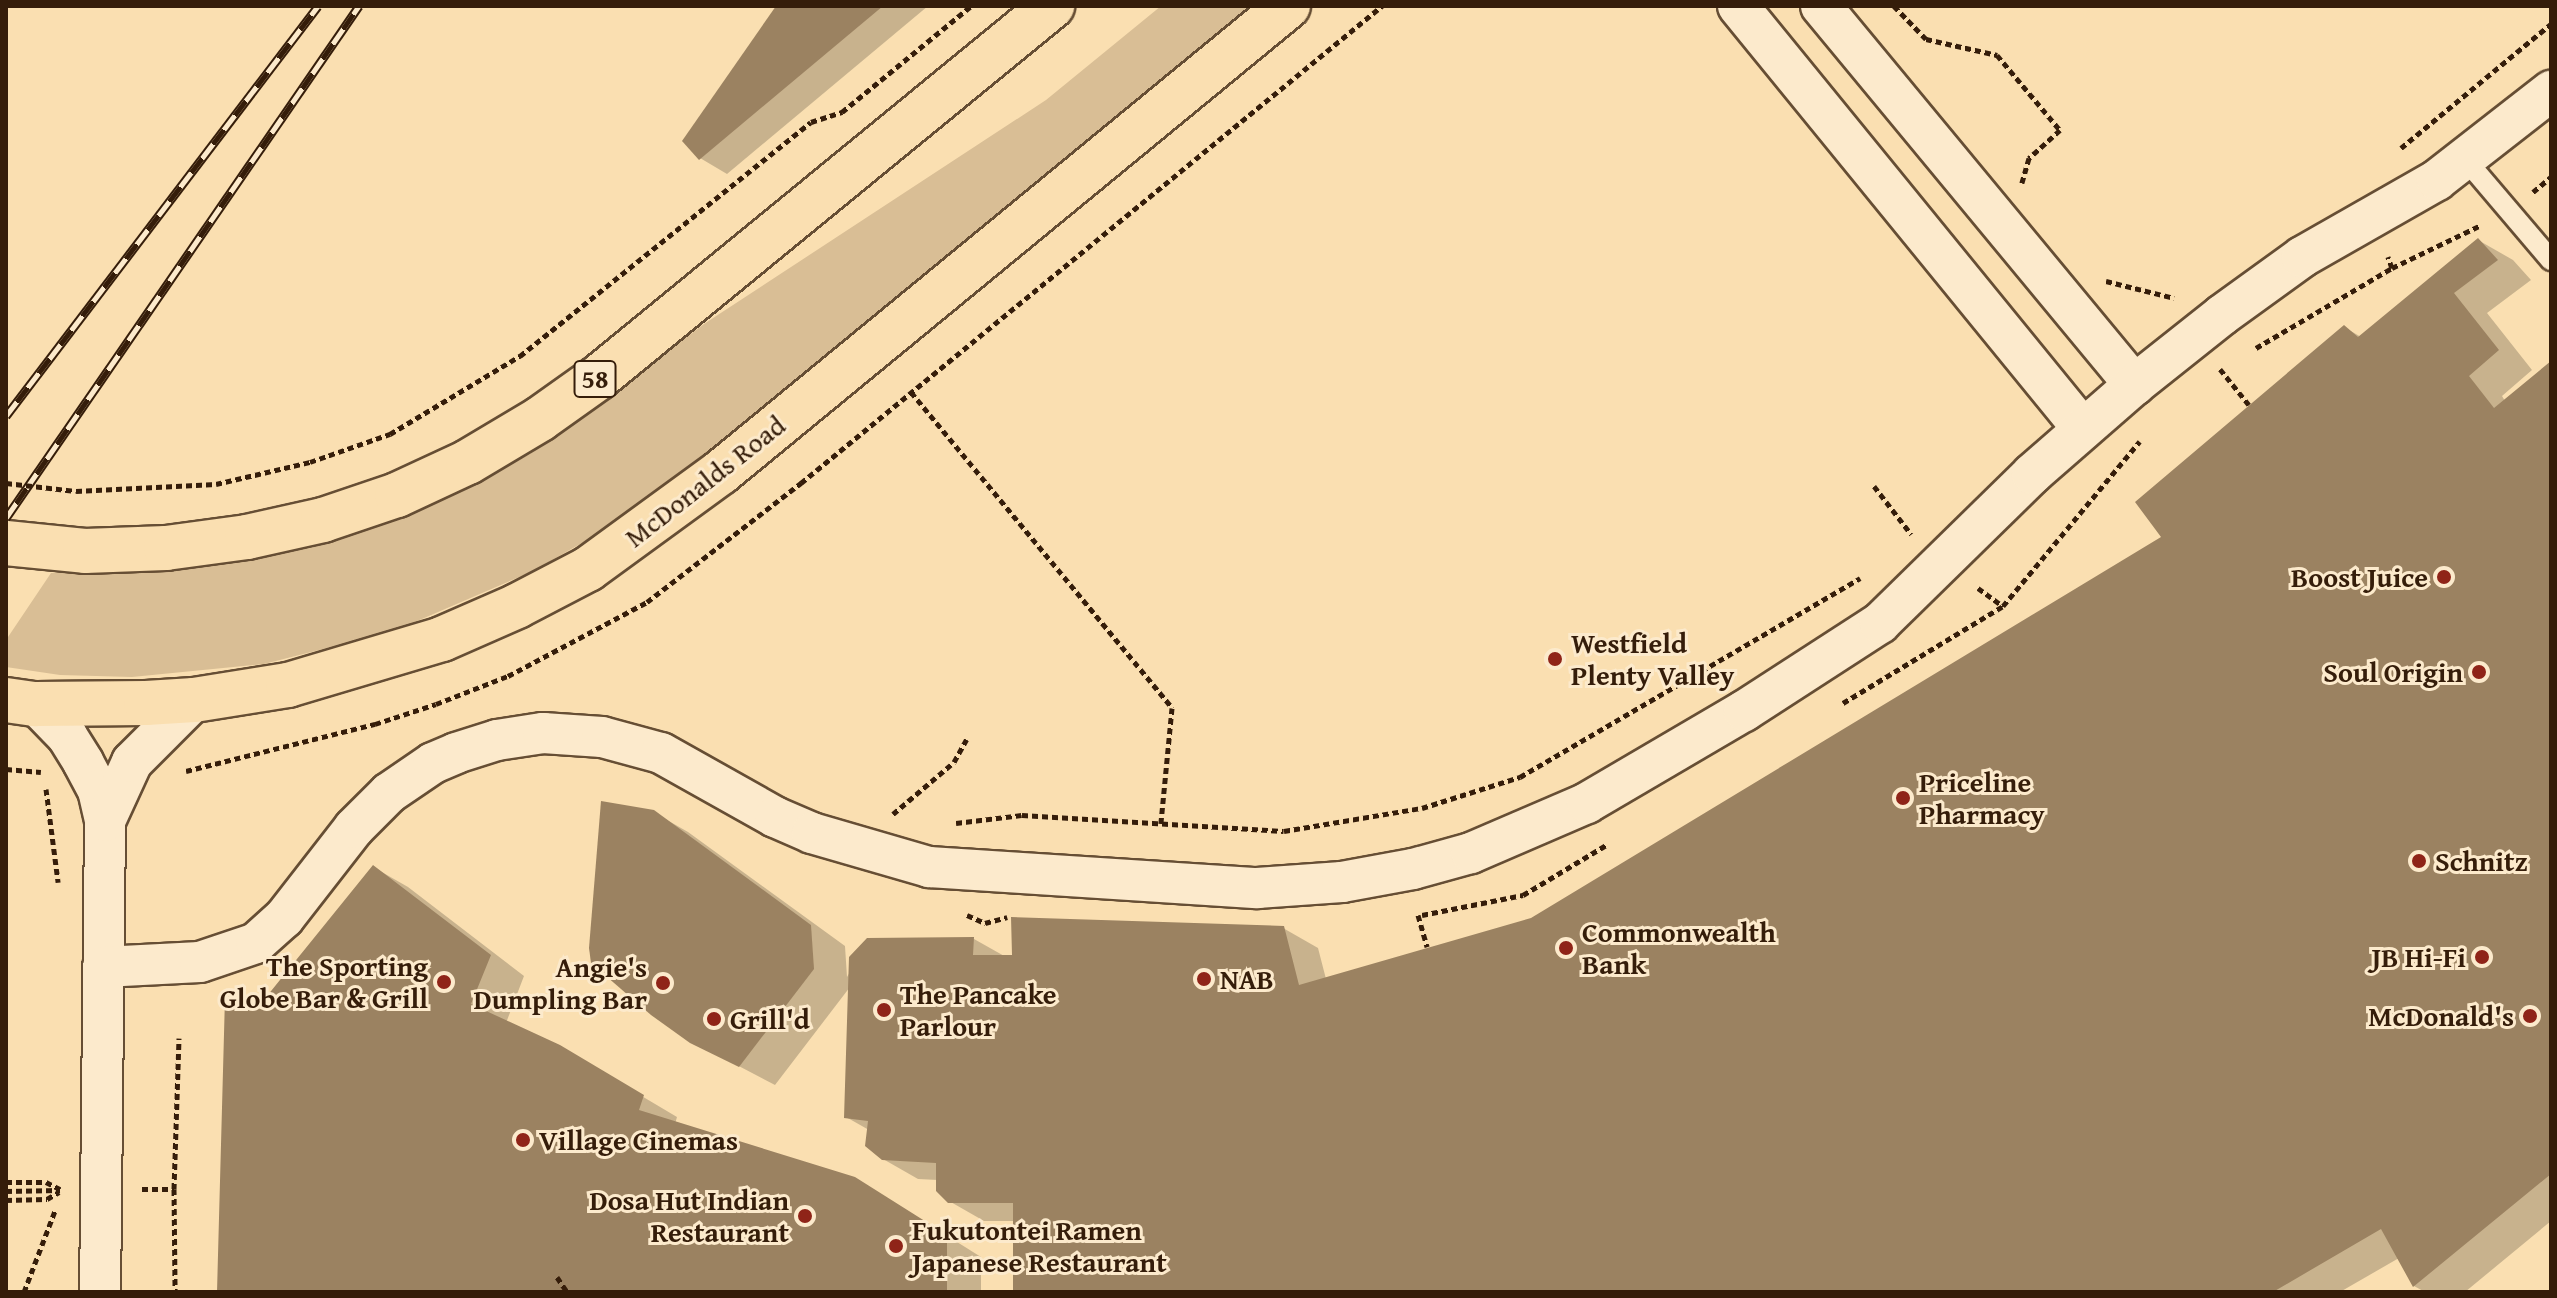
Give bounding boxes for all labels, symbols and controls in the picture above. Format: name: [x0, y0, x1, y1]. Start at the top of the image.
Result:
road number: 58: [573, 357, 617, 401]
street label: McDonalds Road: [618, 408, 792, 554]
place label: Boost Juice: [2291, 560, 2428, 594]
marker: Boost Juice: [2435, 568, 2453, 586]
place label: Westfield Plenty Valley: [1571, 626, 1734, 692]
marker: Westfield Plenty Valley: [1546, 650, 1564, 668]
place label: Soul Origin: [2323, 655, 2463, 689]
marker: Soul Origin: [2470, 663, 2488, 681]
place label: Priceline Pharmacy: [1919, 765, 2045, 831]
marker: Priceline Pharmacy: [1894, 789, 1912, 807]
place label: Schnitz: [2435, 844, 2528, 878]
marker: Schnitz: [2410, 852, 2428, 870]
place label: Commonwealth Bank: [1582, 915, 1776, 981]
marker: Commonwealth Bank: [1557, 939, 1575, 957]
place label: JB Hi-Fi: [2372, 940, 2466, 974]
marker: JB Hi-Fi: [2473, 948, 2491, 966]
place label: The Sporting Globe Bar & Grill: [220, 949, 428, 1015]
place label: Angie's Dumpling Bar: [473, 950, 647, 1016]
place label: NAB: [1220, 962, 1274, 996]
marker: NAB: [1195, 970, 1213, 988]
marker: The Sporting Globe Bar & Grill: [435, 973, 453, 991]
marker: Angie's Dumpling Bar: [654, 974, 672, 992]
place label: The Pancake Parlour: [900, 977, 1057, 1043]
place label: McDonald's: [2368, 999, 2514, 1033]
marker: The Pancake Parlour: [875, 1001, 893, 1019]
place label: Grill'd: [730, 1002, 810, 1036]
marker: McDonald's: [2521, 1007, 2539, 1025]
marker: Grill'd: [705, 1010, 723, 1028]
place label: Village Cinemas: [539, 1123, 738, 1157]
marker: Village Cinemas: [514, 1131, 532, 1149]
place label: Dosa Hut Indian Restaurant: [589, 1183, 789, 1249]
marker: Dosa Hut Indian Restaurant: [796, 1207, 814, 1225]
place label: Fukutontei Ramen Japanese Restaurant: [912, 1213, 1167, 1279]
marker: Fukutontei Ramen Japanese Restaurant: [887, 1237, 905, 1255]

